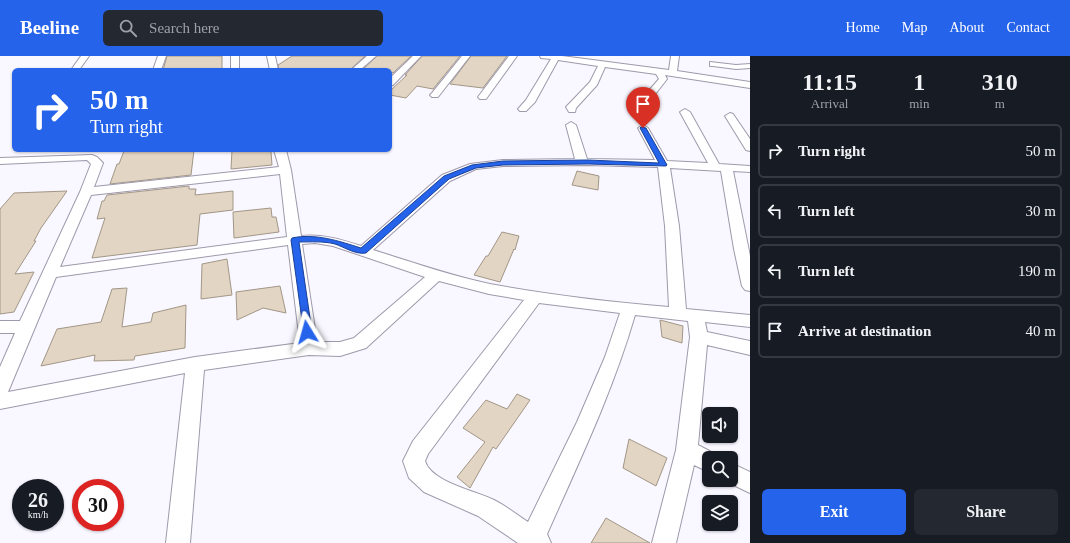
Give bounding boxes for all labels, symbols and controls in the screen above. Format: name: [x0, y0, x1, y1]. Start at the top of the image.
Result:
search box: [103, 10, 383, 46]
text: Beeline: [20, 17, 79, 38]
icon: search: [117, 17, 139, 39]
text: Search here: [149, 20, 219, 36]
text: Home: [846, 20, 880, 35]
text: Map: [902, 20, 927, 35]
text: About: [949, 20, 984, 35]
text: Contact: [1006, 20, 1050, 35]
text: 11:15: [802, 69, 857, 95]
text: 1: [913, 69, 925, 95]
text: 310: [982, 69, 1018, 95]
icon: right: [24, 84, 76, 136]
text: 50 m: [90, 84, 148, 115]
pin: [626, 87, 660, 128]
icon: arrive: [632, 93, 654, 115]
text: Arrival: [811, 96, 848, 111]
text: min: [909, 96, 929, 111]
text: m: [995, 96, 1005, 111]
text: Turn right: [90, 117, 163, 137]
icon: right: [764, 140, 786, 162]
text: Turn right: [798, 143, 865, 159]
text: 50 m: [1026, 143, 1056, 159]
icon: left: [764, 200, 786, 222]
text: Turn left: [798, 203, 855, 219]
text: 30 m: [1026, 203, 1056, 219]
icon: left: [764, 260, 786, 282]
text: Turn left: [798, 263, 855, 279]
text: 190 m: [1018, 263, 1056, 279]
position arrow: [286, 311, 328, 353]
icon: arrive: [764, 320, 786, 342]
text: Arrive at destination: [798, 323, 931, 339]
text: 40 m: [1026, 323, 1056, 339]
map controls: [702, 407, 738, 531]
button: sound: [702, 407, 738, 443]
button: search: [702, 451, 738, 487]
speed limit sign: 30: [72, 479, 124, 531]
text: 26: [28, 489, 48, 511]
button: Exit: [762, 489, 906, 535]
button: Share: [914, 489, 1058, 535]
button: layers: [702, 495, 738, 531]
text: km/h: [28, 509, 48, 520]

